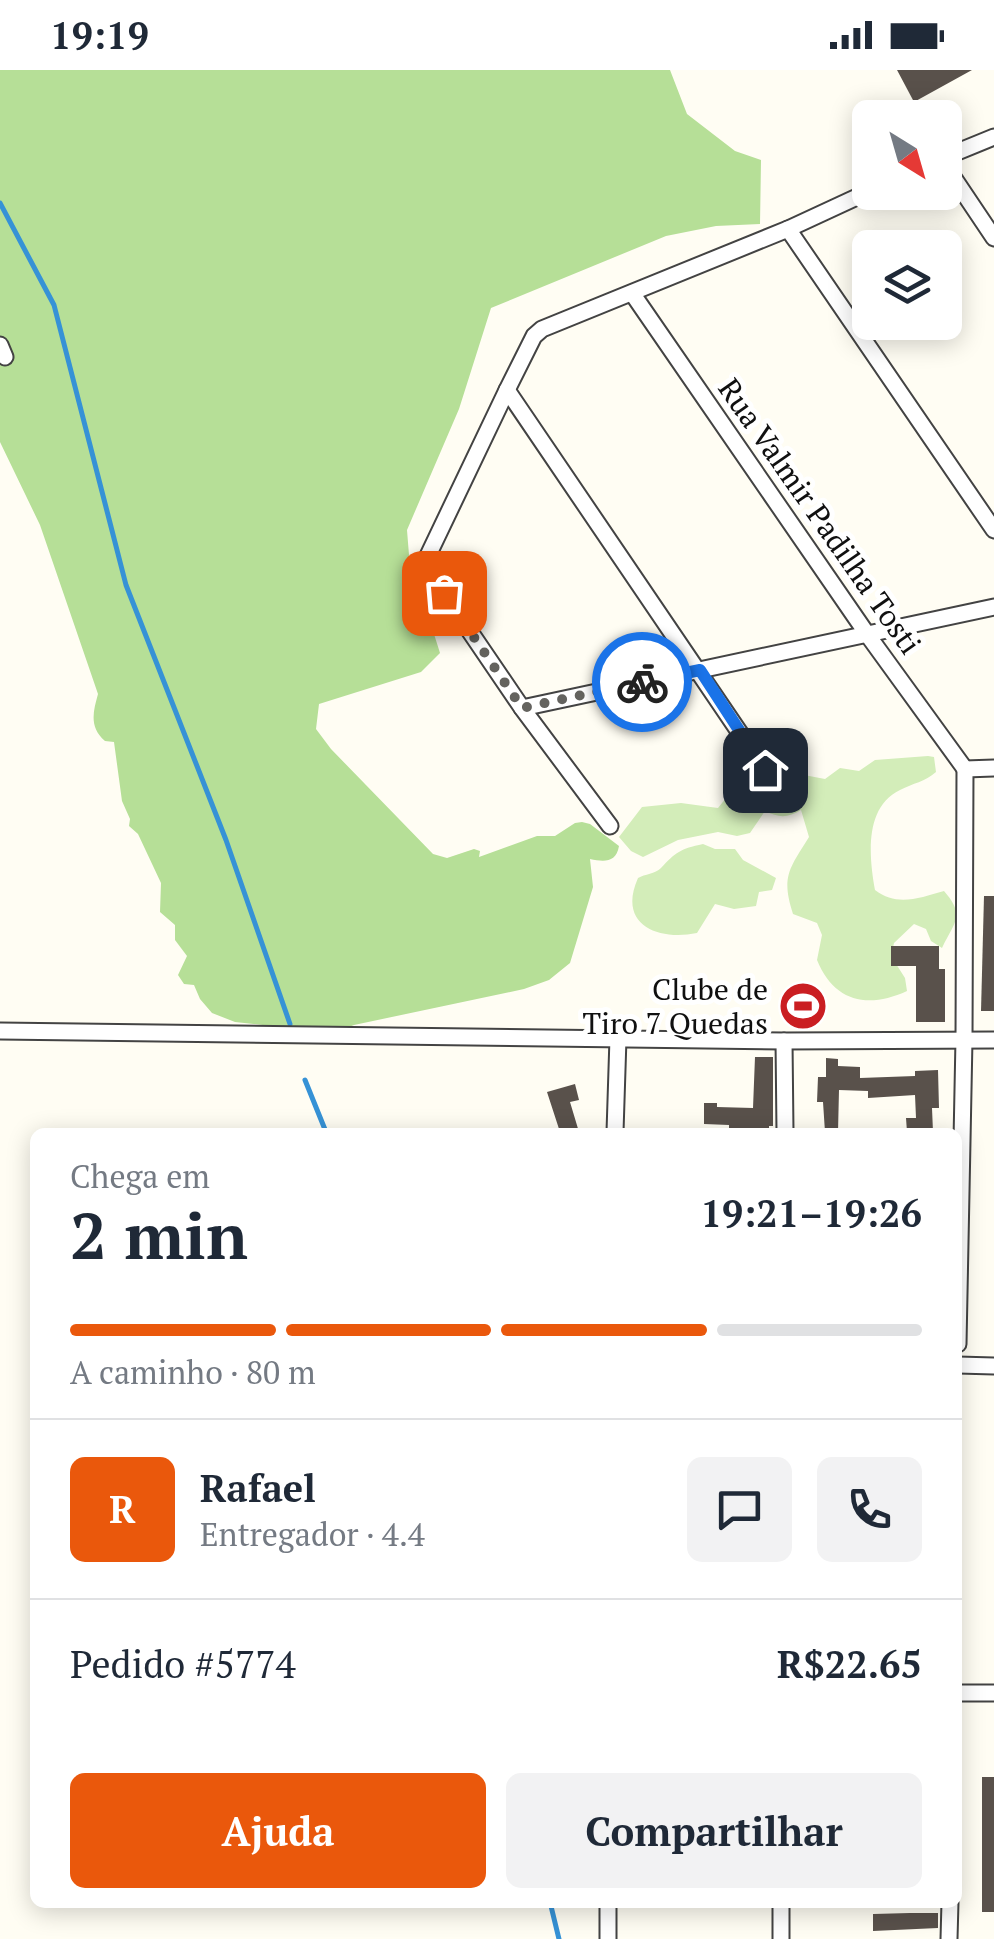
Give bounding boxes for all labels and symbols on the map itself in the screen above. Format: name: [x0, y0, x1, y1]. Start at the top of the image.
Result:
north arrow: [852, 100, 962, 210]
street label: Rua Valmir Padilha Tosti: [710, 370, 930, 662]
pin: [402, 551, 487, 636]
courier: [592, 632, 692, 732]
pin: [723, 728, 808, 813]
place label: Clube de Tiro 7 Quedas: [582, 969, 768, 1043]
sports icon: Clube de Tiro 7 Quedas: [777, 980, 829, 1032]

